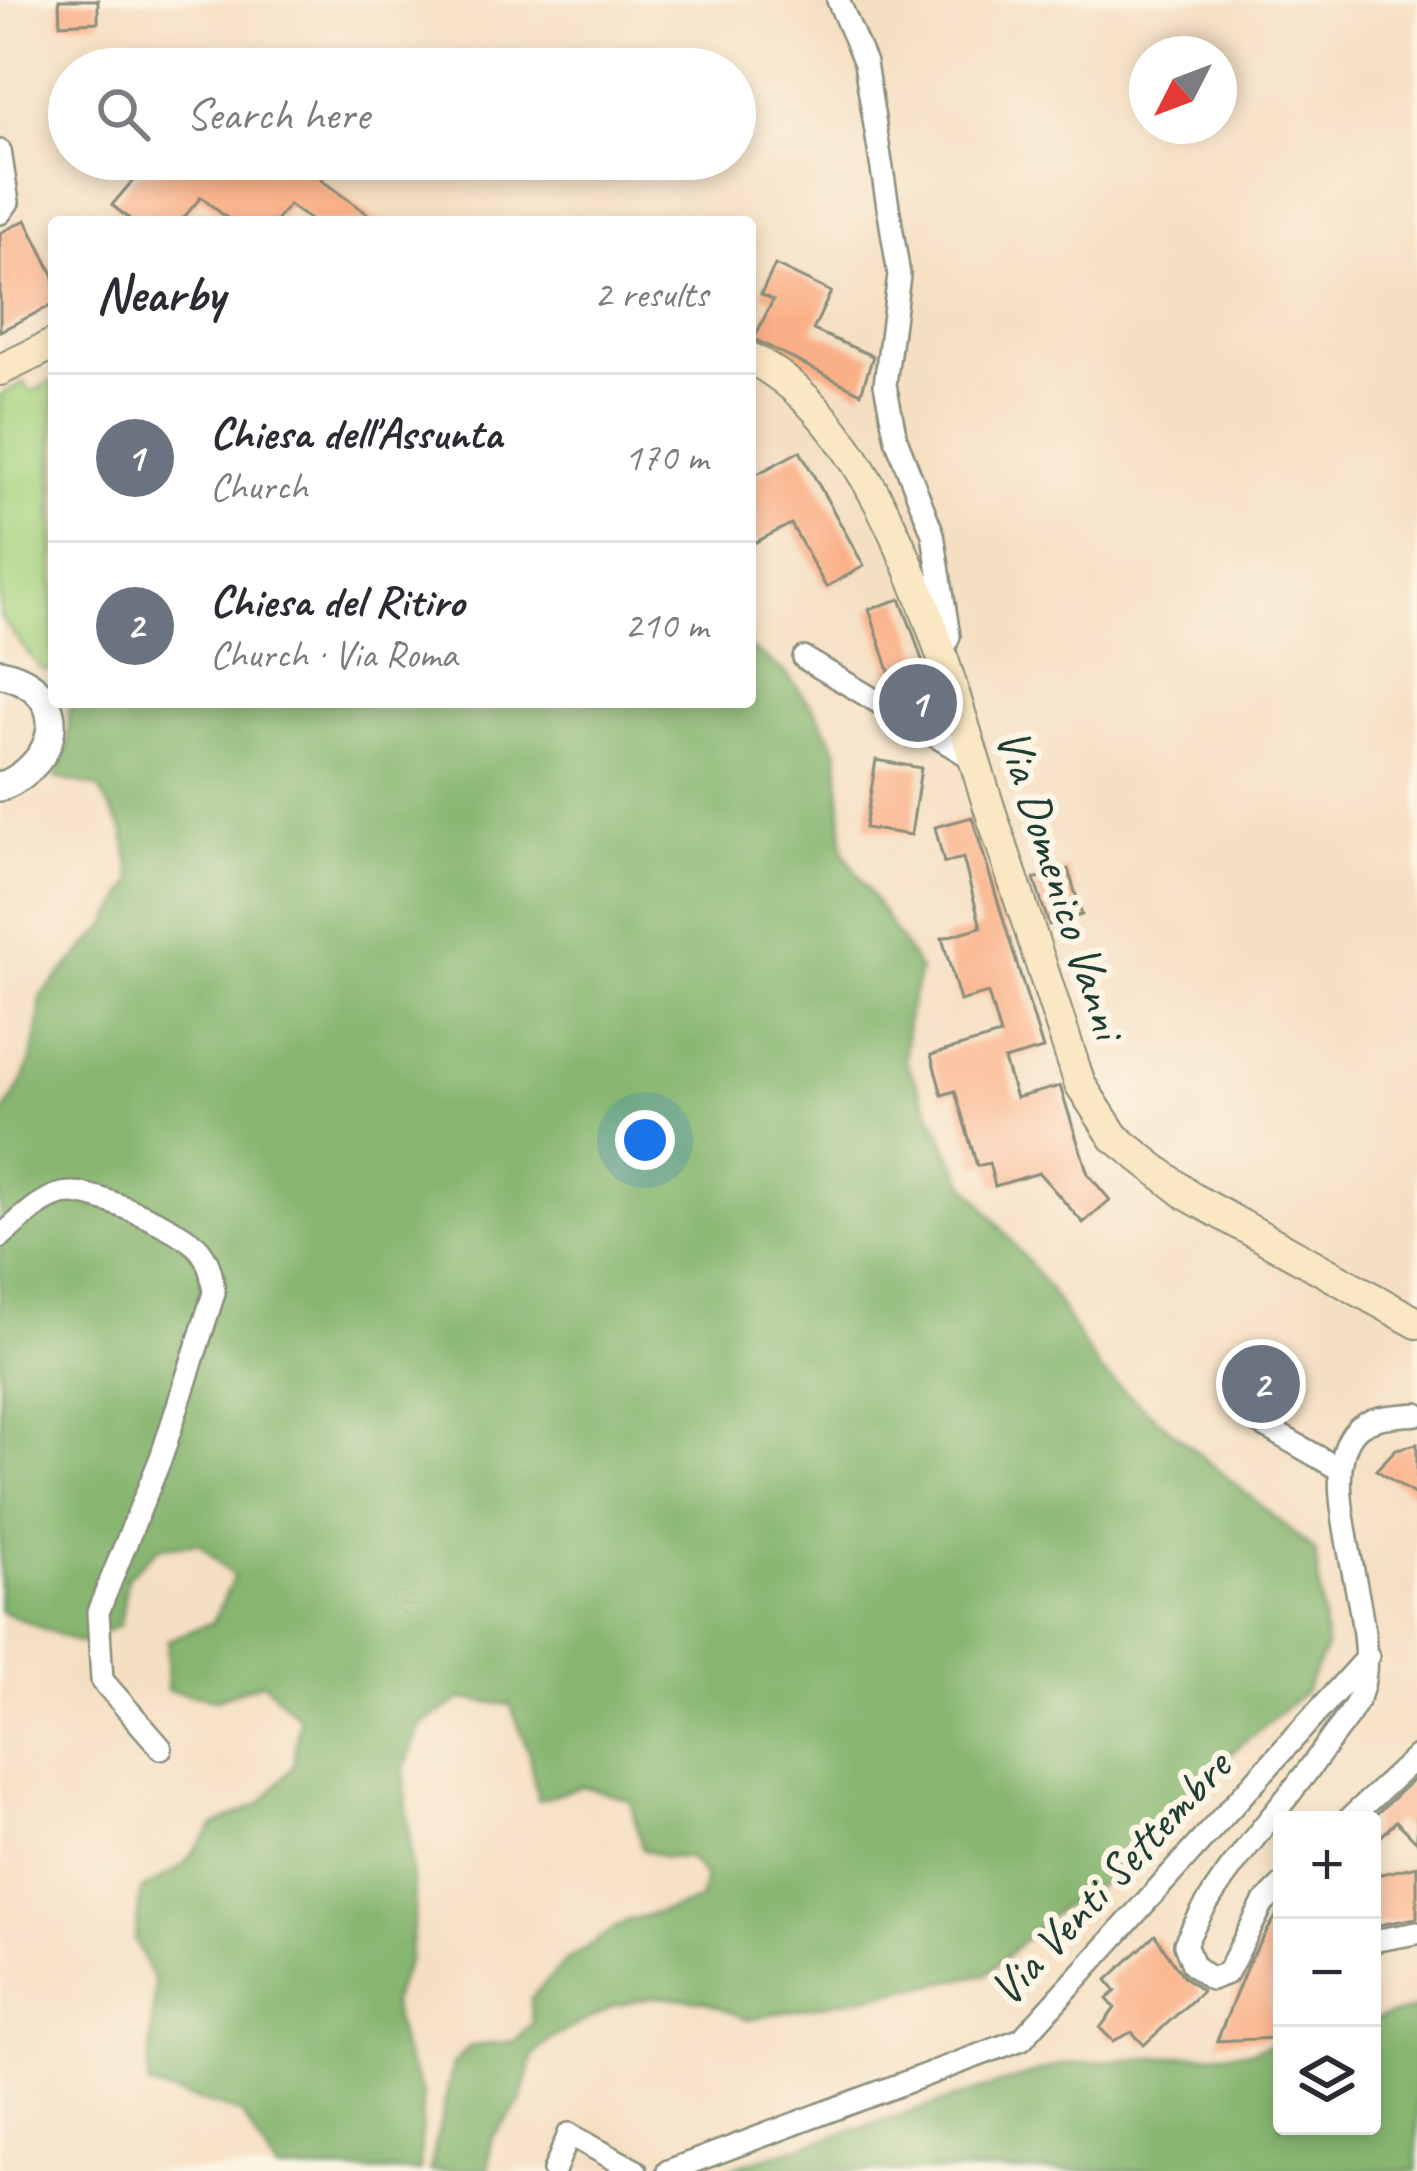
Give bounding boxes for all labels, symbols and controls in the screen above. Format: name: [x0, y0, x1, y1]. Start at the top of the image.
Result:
north arrow: [1129, 36, 1237, 144]
search box: [48, 48, 756, 180]
icon: search: [90, 81, 156, 147]
text: Search here: [186, 86, 369, 143]
text: Nearby: [96, 262, 224, 326]
text: 2 results: [594, 270, 708, 319]
text: Chiesa dell'Assunta: [210, 405, 502, 462]
text: 1: [126, 433, 144, 482]
text: 170 m: [624, 433, 708, 482]
text: Church: [210, 462, 308, 511]
text: Chiesa del Ritiro: [210, 573, 464, 630]
text: 2: [126, 601, 144, 650]
text: 210 m: [624, 601, 708, 650]
text: Church · Via Roma: [210, 630, 457, 679]
pin: 1: [879, 658, 957, 748]
street label: Via Domenico Vanni: [983, 721, 1141, 1050]
your location: [615, 1110, 675, 1170]
pin: 2: [1222, 1339, 1300, 1429]
street label: Via Venti Settembre: [976, 1735, 1246, 2018]
map controls: [1273, 1811, 1381, 2135]
button: +: [1273, 1811, 1381, 1919]
button: −: [1273, 1919, 1381, 2027]
button: layers: [1273, 2027, 1381, 2135]

